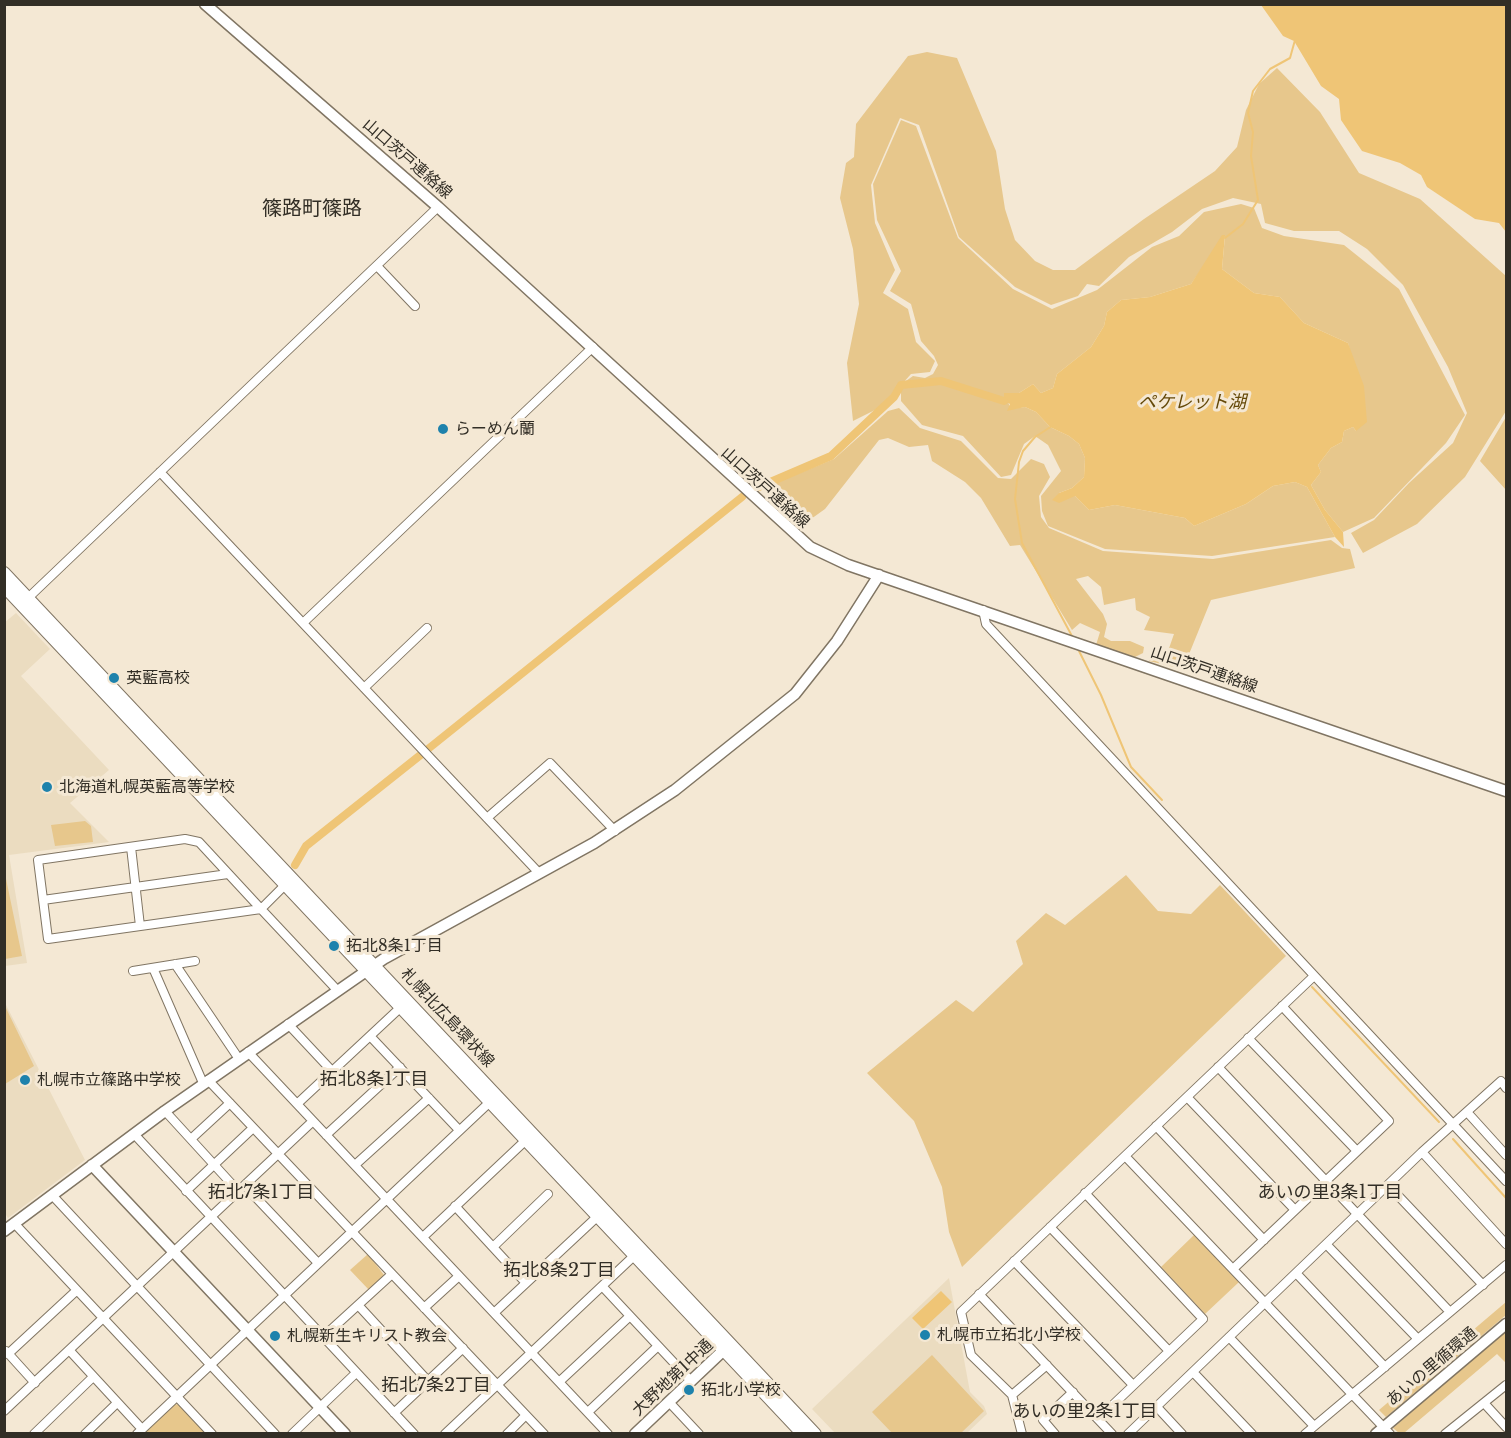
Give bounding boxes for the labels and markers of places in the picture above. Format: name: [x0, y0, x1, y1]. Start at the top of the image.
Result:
place label: らーめん蘭: [455, 419, 535, 439]
marker: らーめん蘭: [436, 422, 450, 436]
place label: 英藍高校: [126, 668, 190, 688]
marker: 英藍高校: [107, 671, 121, 685]
place label: 北海道札幌英藍高等学校: [59, 777, 235, 797]
marker: 北海道札幌英藍高等学校: [40, 780, 54, 794]
place label: 拓北8条1丁目: [346, 936, 443, 956]
marker: 拓北8条1丁目: [327, 939, 341, 953]
place label: 札幌市立篠路中学校: [37, 1070, 181, 1090]
marker: 札幌市立篠路中学校: [18, 1073, 32, 1087]
place label: 札幌市立拓北小学校: [937, 1325, 1081, 1345]
place label: 札幌新生キリスト教会: [287, 1326, 447, 1346]
marker: 札幌市立拓北小学校: [918, 1328, 932, 1342]
marker: 札幌新生キリスト教会: [268, 1329, 282, 1343]
place label: 拓北小学校: [701, 1380, 781, 1400]
marker: 拓北小学校: [682, 1383, 696, 1397]

